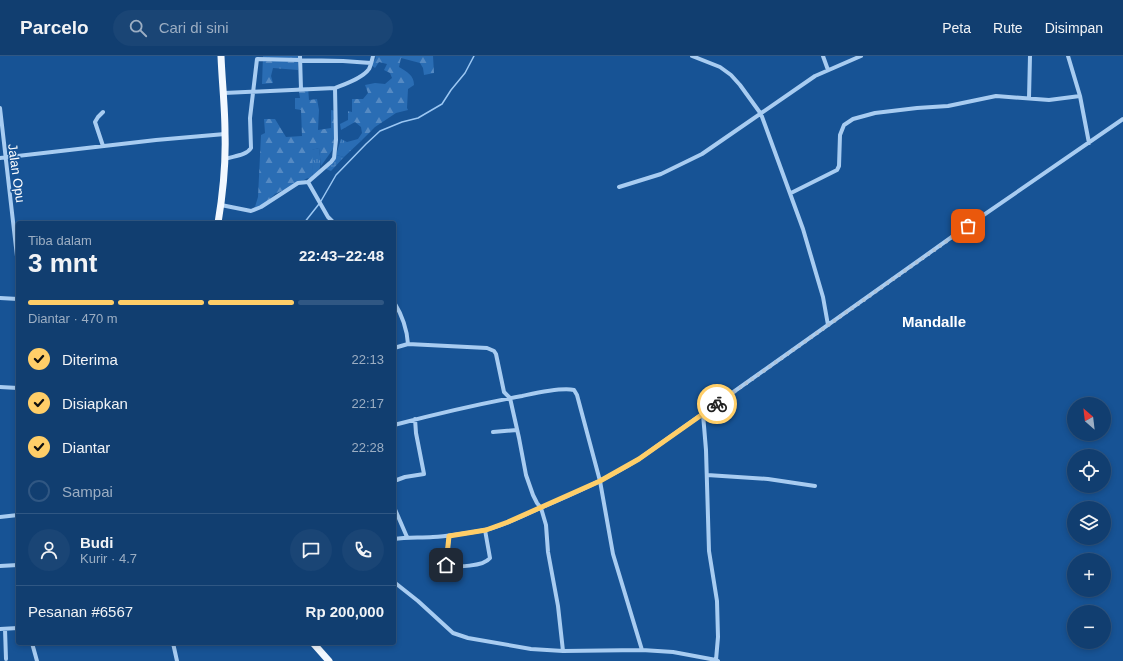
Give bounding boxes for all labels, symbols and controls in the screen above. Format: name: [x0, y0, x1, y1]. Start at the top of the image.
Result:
search box: [113, 10, 393, 46]
text: Parcelo: [20, 17, 89, 38]
icon: search: [127, 17, 149, 39]
text: Cari di sini: [159, 19, 229, 36]
text: Peta: [942, 20, 971, 36]
text: Rute: [993, 20, 1023, 36]
text: Disimpan: [1045, 20, 1103, 36]
street label: Jalan Opu: [5, 143, 28, 203]
pin: [951, 209, 985, 243]
icon: bag: [957, 215, 979, 237]
text: Tiba dalam: [28, 233, 92, 248]
text: 22:43–22:48: [299, 247, 384, 264]
text: 3 mnt: [28, 248, 97, 278]
text: Diantar · 470 m: [28, 311, 118, 326]
district label: Mandalle: [902, 313, 966, 330]
icon: check: [28, 348, 50, 370]
text: Diterima: [62, 351, 118, 368]
text: 22:13: [351, 352, 384, 367]
courier: [697, 384, 737, 424]
icon: check: [28, 392, 50, 414]
icon: bike: [706, 393, 728, 415]
text: Disiapkan: [62, 395, 128, 412]
text: 22:17: [351, 396, 384, 411]
north arrow: [1067, 397, 1111, 441]
map controls: [1067, 397, 1111, 649]
icon: check: [28, 436, 50, 458]
text: Diantar: [62, 439, 110, 456]
text: 22:28: [351, 440, 384, 455]
button: locate: [1067, 449, 1111, 493]
text: Sampai: [62, 483, 113, 500]
button: layers: [1067, 501, 1111, 545]
button: person: [28, 529, 70, 571]
button: chat: [290, 529, 332, 571]
button: phone: [342, 529, 384, 571]
text: Budi: [80, 534, 113, 551]
pin: [429, 548, 463, 582]
text: Kurir · 4.7: [80, 551, 137, 566]
button: +: [1067, 553, 1111, 597]
icon: home: [435, 554, 457, 576]
text: Pesanan #6567: [28, 603, 133, 620]
text: Rp 200,000: [306, 603, 384, 620]
button: −: [1067, 605, 1111, 649]

